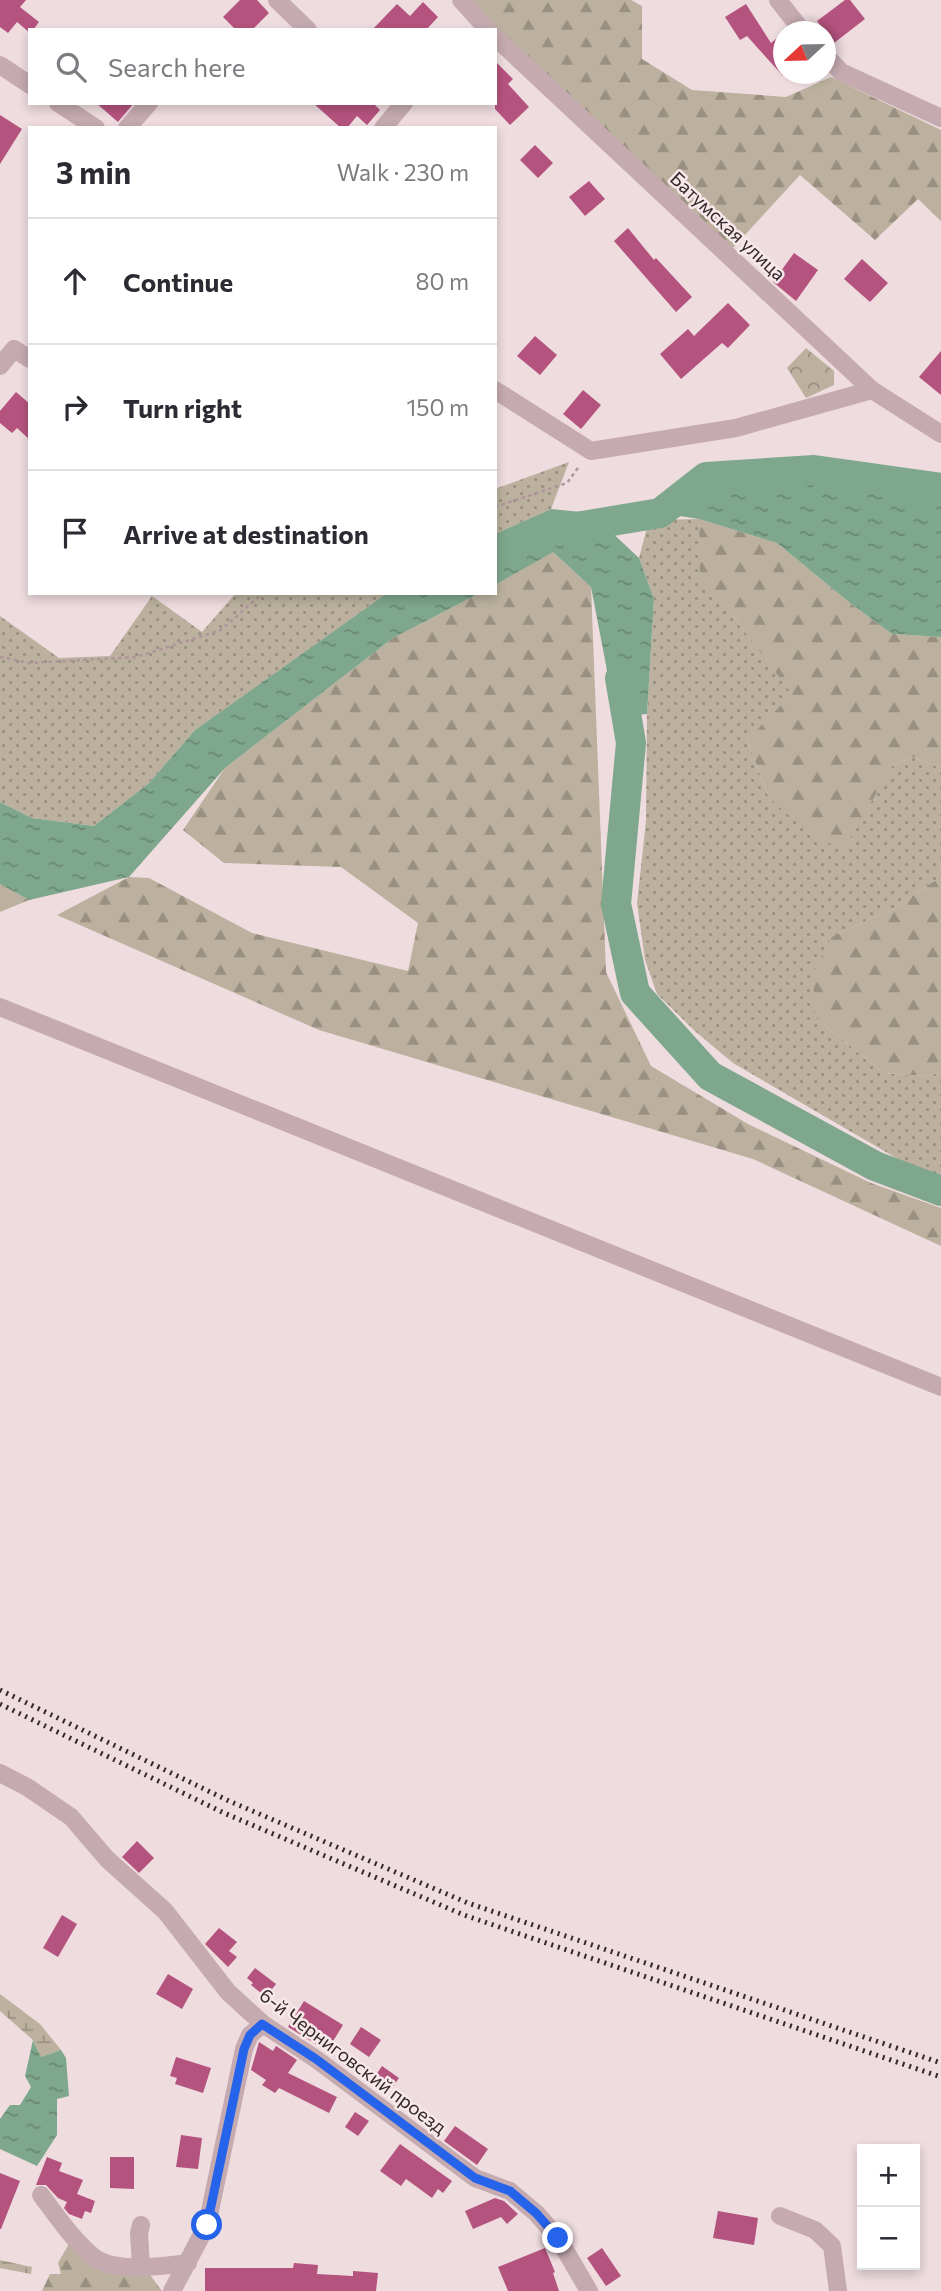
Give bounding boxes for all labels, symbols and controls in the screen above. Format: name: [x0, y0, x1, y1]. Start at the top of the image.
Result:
north arrow: [773, 21, 836, 84]
search box: [28, 28, 497, 105]
icon: search: [52, 48, 90, 86]
text: Search here: [108, 51, 246, 82]
text: 3 min: [56, 153, 131, 190]
text: Walk · 230 m: [337, 158, 469, 186]
street label: Батумская улица: [666, 166, 791, 285]
icon: ahead: [56, 262, 94, 300]
text: Continue: [123, 266, 233, 297]
text: 80 m: [416, 267, 469, 295]
icon: right: [56, 388, 94, 426]
text: Turn right: [123, 392, 242, 423]
text: 150 m: [406, 393, 469, 421]
icon: arrive: [56, 514, 94, 552]
text: Arrive at destination: [123, 518, 369, 549]
street label: 6-й Черниговский проезд: [255, 1983, 451, 2138]
map controls: [857, 2144, 920, 2270]
button: +: [857, 2144, 920, 2207]
button: −: [857, 2207, 920, 2270]
route start: [191, 2209, 222, 2240]
route end: [542, 2222, 573, 2253]

